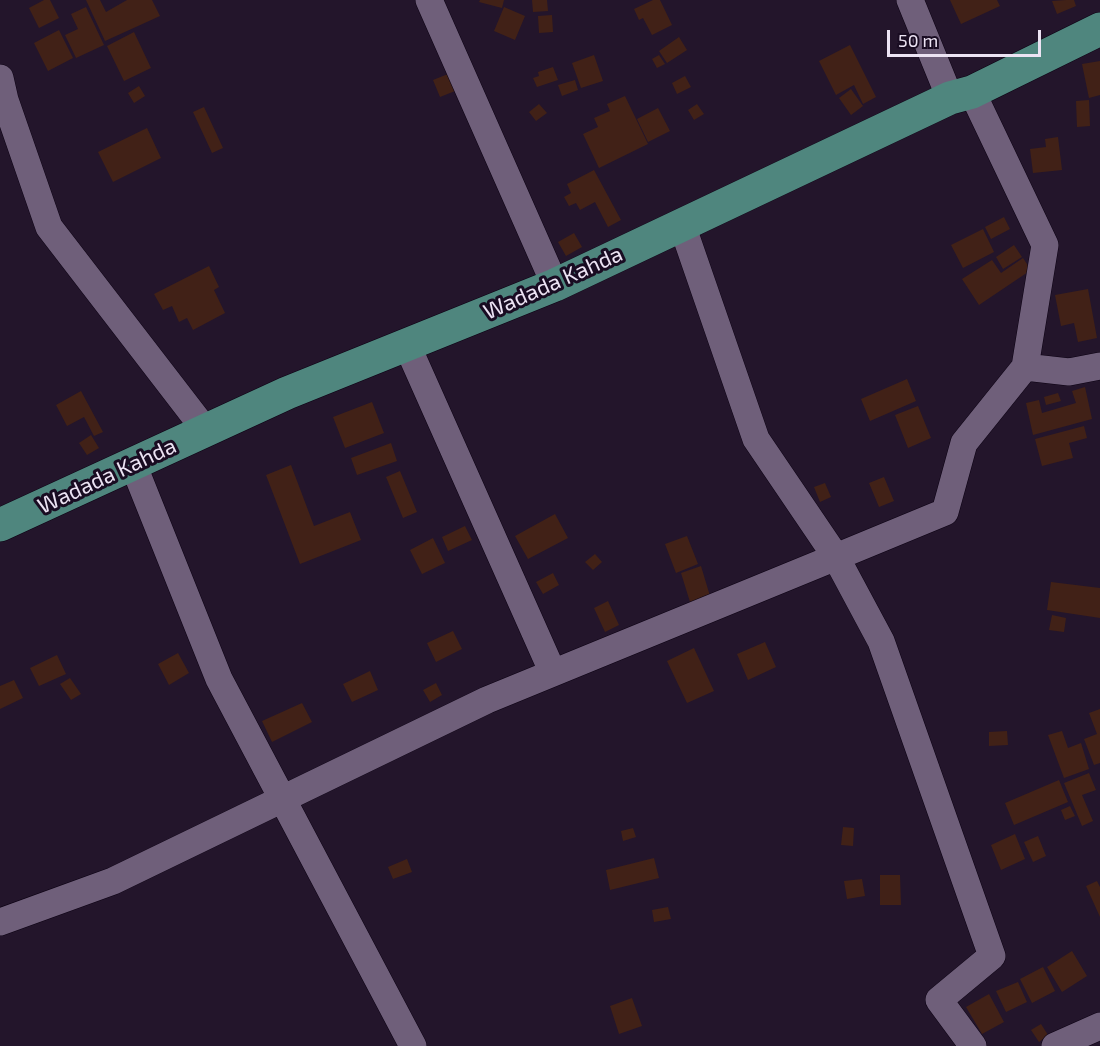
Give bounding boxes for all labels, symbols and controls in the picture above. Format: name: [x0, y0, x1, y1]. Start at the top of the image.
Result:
scale bar: [890, 18, 1044, 56]
text: 50 m: [898, 29, 938, 51]
street label: Wadada Kahda: [479, 241, 627, 325]
street label: Wadada Kahda: [34, 432, 180, 520]

